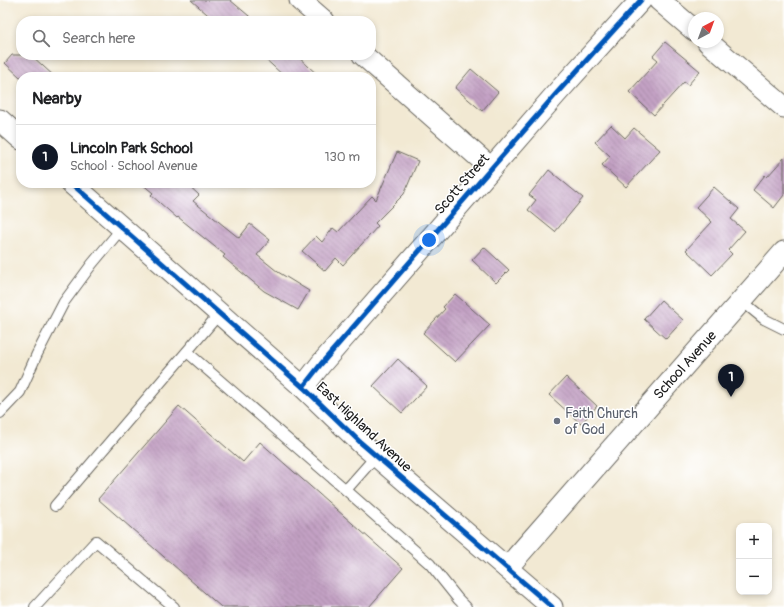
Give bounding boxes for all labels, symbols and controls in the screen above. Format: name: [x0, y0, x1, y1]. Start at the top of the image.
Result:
north arrow: [688, 12, 724, 48]
search box: [16, 16, 376, 60]
icon: search: [30, 27, 52, 49]
text: Search here: [62, 29, 135, 48]
text: Nearby: [32, 88, 81, 109]
text: Lincoln Park School: [70, 139, 193, 158]
text: 1: [42, 149, 48, 165]
text: 130 m: [324, 149, 360, 165]
street label: Scott Street: [431, 150, 493, 218]
text: School · School Avenue: [70, 158, 197, 174]
your location: [419, 230, 439, 250]
street label: School Avenue: [650, 327, 720, 403]
pin: 1: [718, 364, 744, 397]
street label: East Highland Avenue: [313, 378, 415, 476]
place label: Faith Church of God: [565, 405, 638, 438]
marker: Faith Church of God: [552, 416, 562, 426]
map controls: [736, 523, 772, 595]
button: +: [736, 523, 772, 559]
button: −: [736, 559, 772, 595]

